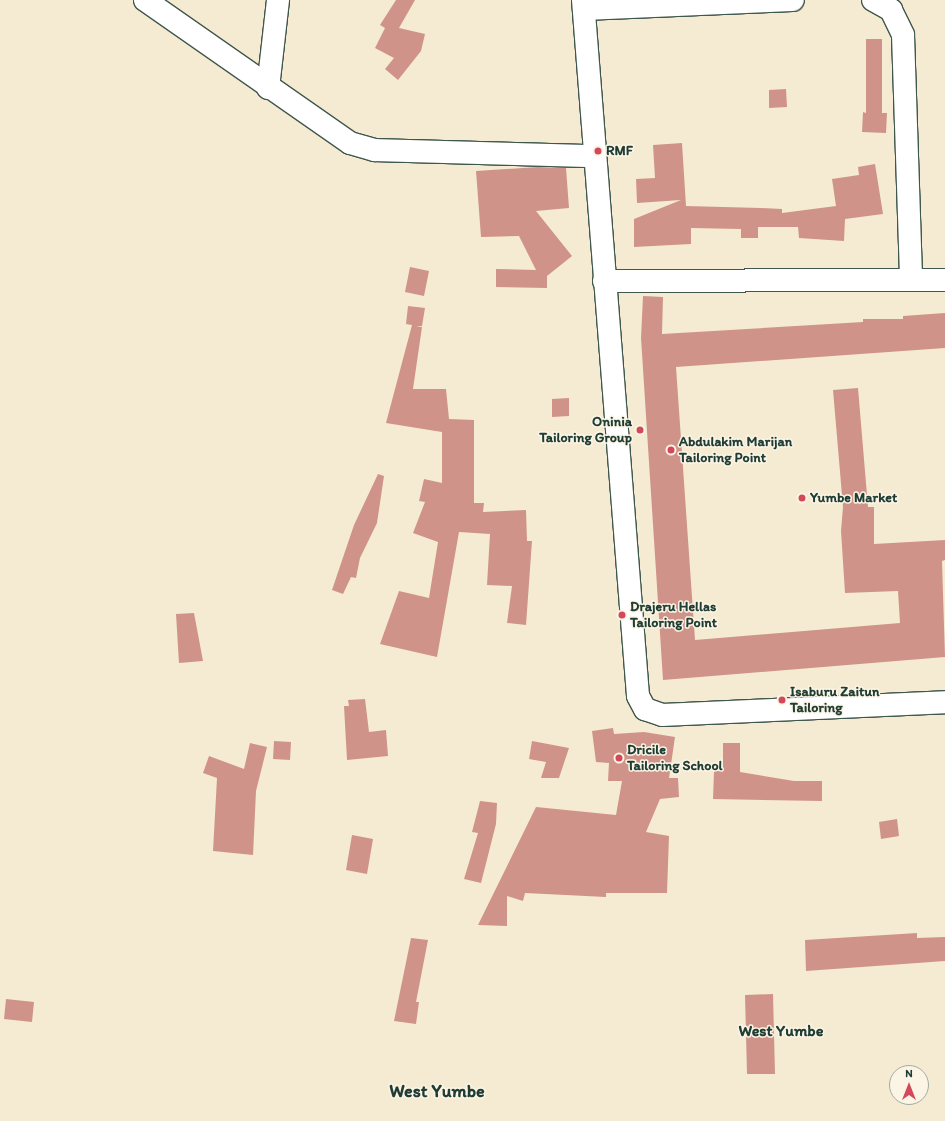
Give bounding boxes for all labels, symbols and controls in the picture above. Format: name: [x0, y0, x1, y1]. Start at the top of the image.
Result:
place label: RMF: [606, 143, 633, 159]
marker: RMF: [593, 146, 603, 156]
place label: Oninia Tailoring Group: [540, 414, 632, 446]
marker: Oninia Tailoring Group: [635, 425, 645, 435]
place label: Abdulakim Marijan Tailoring Point: [679, 434, 793, 466]
marker: Abdulakim Marijan Tailoring Point: [666, 445, 676, 455]
place label: Yumbe Market: [810, 490, 897, 506]
marker: Yumbe Market: [797, 493, 807, 503]
place label: Drajeru Hellas Tailoring Point: [630, 599, 717, 632]
marker: Drajeru Hellas Tailoring Point: [617, 610, 627, 620]
place label: Isaburu Zaitun Tailoring: [790, 684, 880, 716]
marker: Isaburu Zaitun Tailoring: [777, 695, 787, 705]
place label: Dricile Tailoring School: [627, 742, 722, 774]
marker: Dricile Tailoring School: [614, 753, 624, 763]
district label: West Yumbe: [739, 1021, 823, 1041]
north arrow: [889, 1065, 929, 1105]
text: N: [905, 1067, 913, 1080]
district label: West Yumbe: [390, 1080, 484, 1102]

